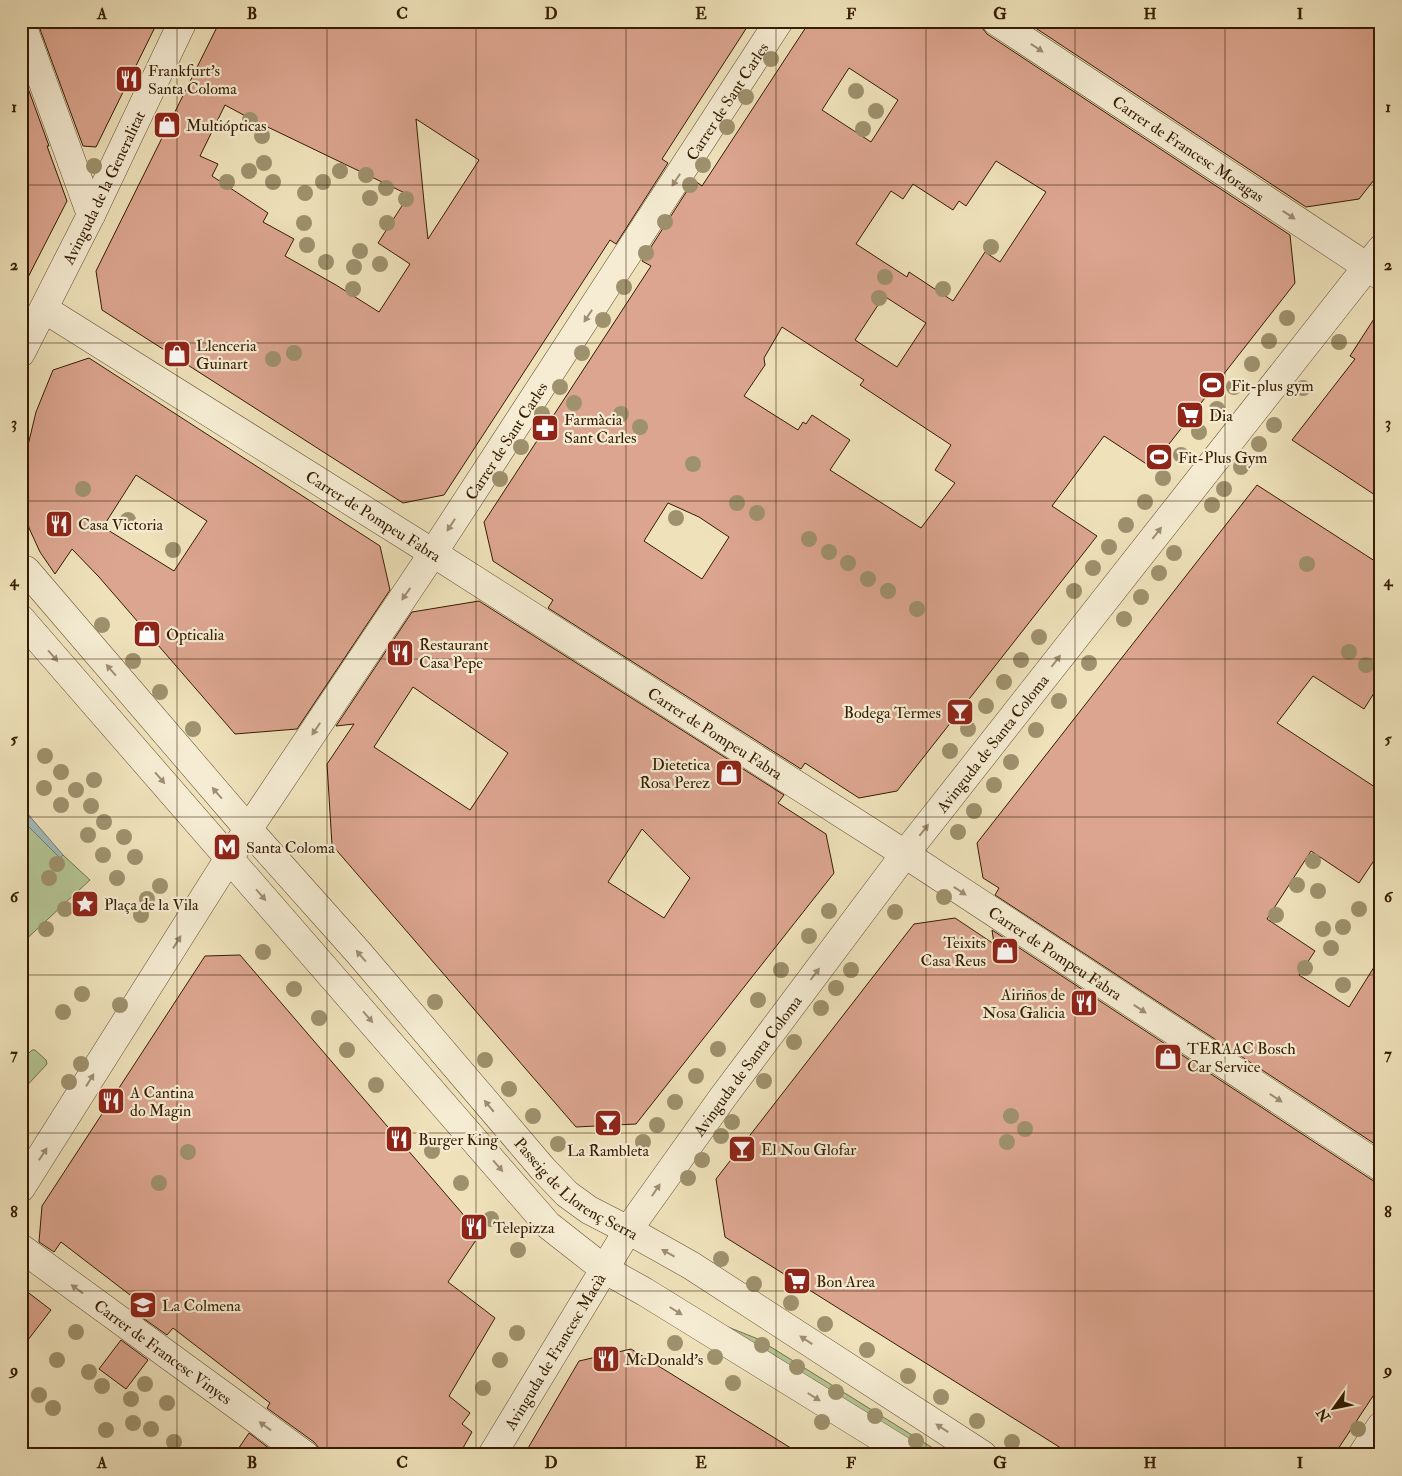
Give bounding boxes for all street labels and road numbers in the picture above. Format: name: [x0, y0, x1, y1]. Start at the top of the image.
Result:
street label: Carrer de Sant Carles: [682, 39, 773, 164]
street label: Carrer de Francesc Moragas: [1108, 92, 1268, 207]
street label: Avinguda de la Generalitat: [58, 108, 150, 269]
street label: Carrer de Sant Carles: [461, 378, 553, 504]
street label: Carrer de Pompeu Fabra: [302, 467, 445, 567]
street label: Avinguda de Santa Coloma: [932, 670, 1054, 818]
street label: Carrer de Pompeu Fabra: [644, 683, 786, 784]
street label: Carrer de Pompeu Fabra: [984, 903, 1126, 1005]
street label: Avinguda de Santa Coloma: [689, 991, 807, 1141]
street label: Passeig de Llorenç Serra: [509, 1134, 642, 1245]
street label: Avinguda de Francesc Macià: [500, 1270, 611, 1435]
street label: Carrer de Francesc Vinyes: [90, 1296, 235, 1409]

